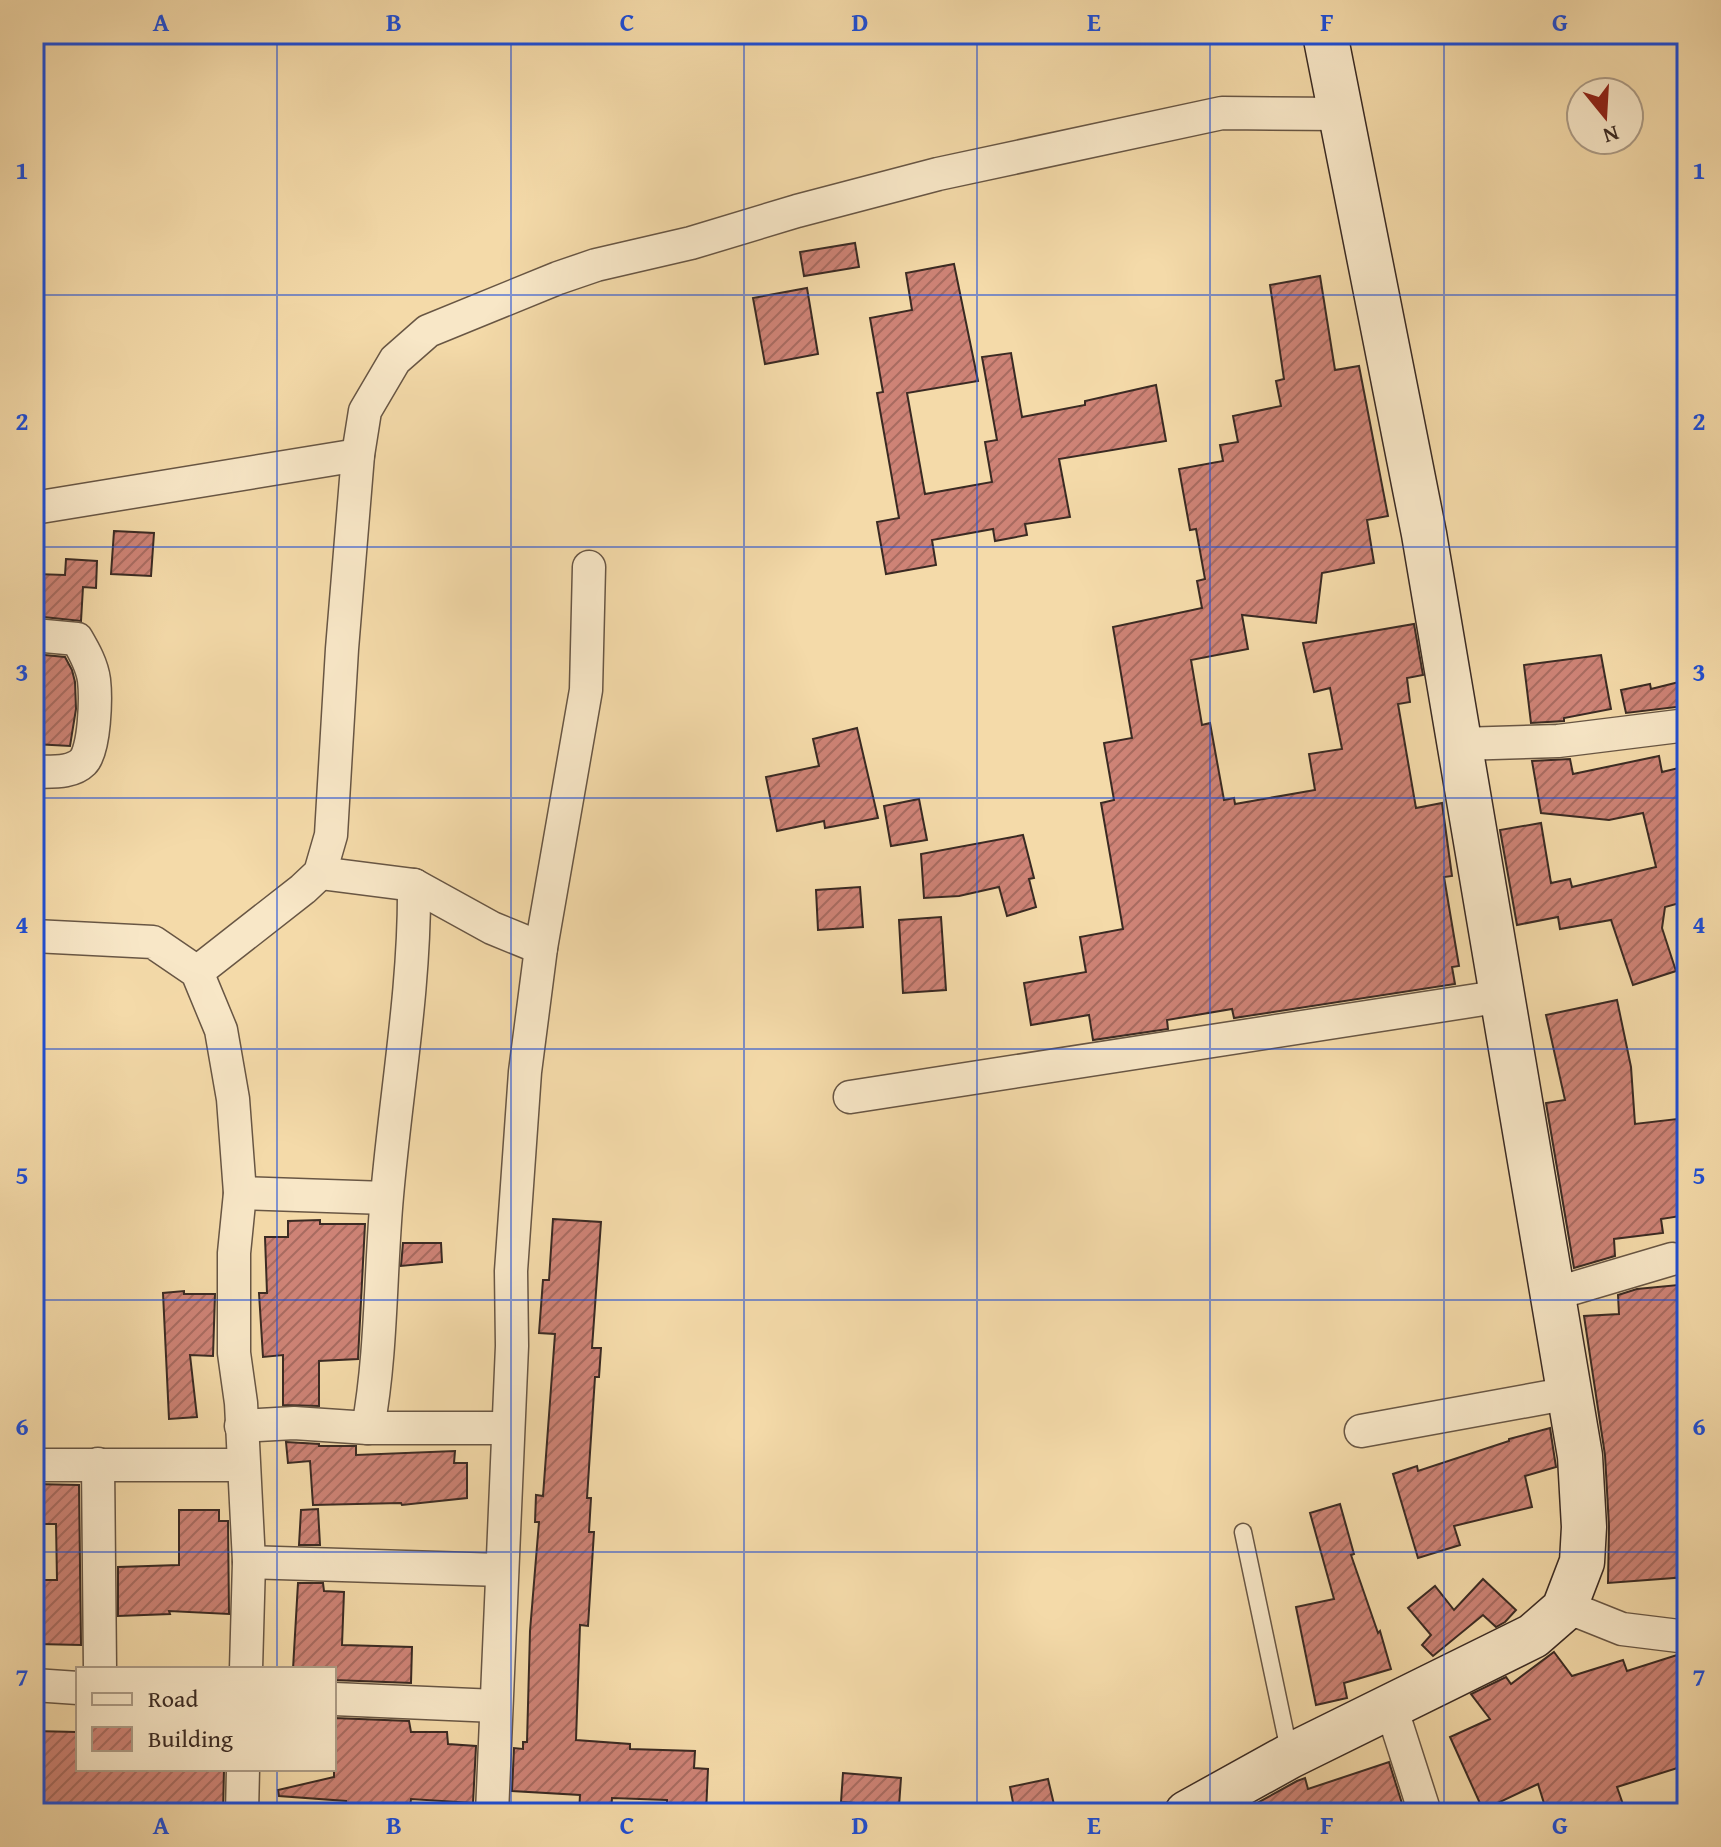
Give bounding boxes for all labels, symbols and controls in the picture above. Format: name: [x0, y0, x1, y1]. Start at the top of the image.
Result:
text: A: [153, 2, 170, 41]
text: B: [386, 2, 402, 41]
text: C: [620, 2, 634, 41]
text: D: [852, 2, 868, 41]
text: E: [1087, 2, 1101, 41]
text: F: [1320, 2, 1334, 41]
text: G: [1552, 2, 1568, 41]
north arrow: [1565, 76, 1645, 156]
text: N: [1599, 118, 1623, 153]
text: 1: [15, 150, 29, 189]
text: 1: [1692, 150, 1706, 189]
text: 2: [15, 401, 29, 440]
text: 2: [1692, 401, 1706, 440]
text: 3: [15, 652, 29, 691]
text: 3: [1692, 652, 1706, 691]
text: 4: [15, 904, 29, 943]
text: 4: [1692, 904, 1706, 943]
text: 5: [15, 1155, 29, 1194]
text: 5: [1692, 1155, 1706, 1194]
text: 6: [15, 1406, 29, 1445]
text: 6: [1692, 1406, 1706, 1445]
text: 7: [15, 1657, 29, 1696]
text: 7: [1692, 1657, 1706, 1696]
legend: [76, 1667, 336, 1771]
text: Road: [148, 1681, 198, 1716]
text: Building: [148, 1721, 233, 1756]
text: A: [153, 1805, 170, 1844]
text: B: [386, 1805, 402, 1844]
text: C: [620, 1805, 634, 1844]
text: D: [852, 1805, 868, 1844]
text: E: [1087, 1805, 1101, 1844]
text: F: [1320, 1805, 1334, 1844]
text: G: [1552, 1805, 1568, 1844]

